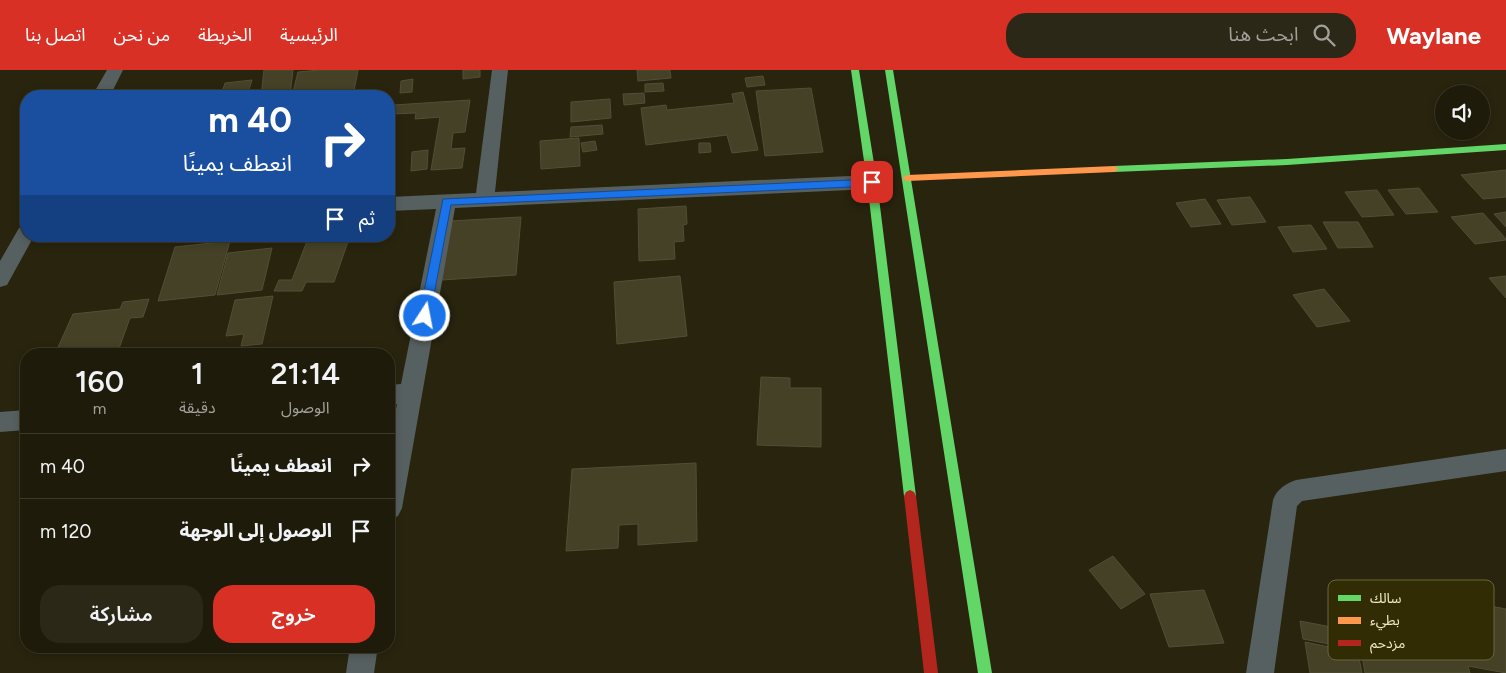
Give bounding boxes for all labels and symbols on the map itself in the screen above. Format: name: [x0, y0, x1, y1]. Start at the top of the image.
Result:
pin: [851, 161, 893, 203]
position arrow: [398, 289, 450, 341]
legend: [1328, 580, 1494, 660]
text: سالك: [1370, 590, 1402, 607]
text: بطيء: [1370, 612, 1400, 631]
text: مزدحم: [1370, 635, 1405, 654]

